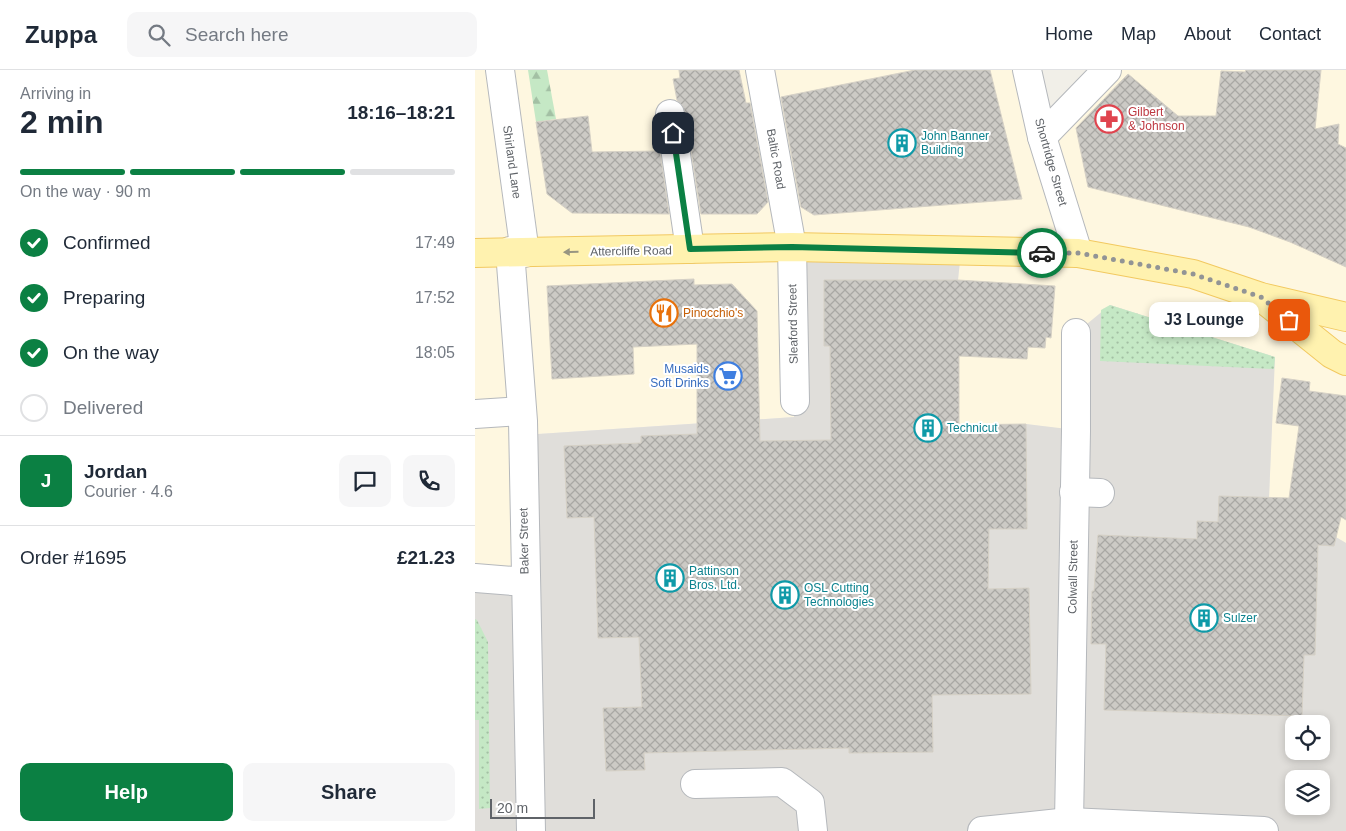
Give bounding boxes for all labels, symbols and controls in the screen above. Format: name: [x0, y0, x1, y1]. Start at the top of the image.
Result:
search box: [127, 12, 477, 57]
text: Zuppa: [25, 21, 97, 48]
icon: search: [145, 21, 173, 49]
text: Search here: [185, 24, 289, 45]
text: Home: [1045, 24, 1093, 44]
text: Map: [1121, 24, 1156, 44]
text: About: [1184, 24, 1231, 44]
text: Contact: [1259, 24, 1321, 44]
text: Arriving in: [20, 85, 91, 102]
text: 18:16–18:21: [347, 102, 455, 123]
text: 2 min: [20, 104, 104, 140]
pharmacy icon: Gilbert & Johnson: [1094, 104, 1124, 134]
place label: Gilbert & Johnson: [1128, 105, 1185, 133]
pin: [652, 112, 694, 154]
street label: Shortridge Street: [1032, 116, 1070, 208]
icon: home: [659, 119, 687, 147]
street label: Shirland Lane: [500, 124, 524, 200]
street label: Baltic Road: [764, 128, 788, 190]
building icon: John Banner Building: [887, 128, 917, 158]
place label: John Banner Building: [921, 129, 989, 157]
text: On the way · 90 m: [20, 183, 151, 200]
courier: [1017, 228, 1067, 278]
icon: check: [20, 229, 48, 257]
text: Confirmed: [63, 232, 151, 253]
text: 17:49: [415, 234, 455, 251]
icon: car: [1028, 239, 1056, 267]
street label: Attercliffe Road: [590, 243, 672, 259]
one-way arrow: [562, 248, 578, 256]
street label: Sleaford Street: [785, 283, 801, 364]
icon: check: [20, 284, 48, 312]
text: Preparing: [63, 287, 145, 308]
text: 17:52: [415, 289, 455, 306]
restaurant icon: Pinocchio's: [649, 298, 679, 328]
pin: [1268, 299, 1310, 341]
callout: J3 Lounge: [1149, 302, 1259, 338]
place label: Pinocchio's: [683, 306, 743, 320]
icon: bag: [1275, 306, 1303, 334]
text: J3 Lounge: [1164, 311, 1244, 328]
icon: check: [20, 339, 48, 367]
text: On the way: [63, 342, 159, 363]
text: 18:05: [415, 344, 455, 361]
supermarket icon: Musaids Soft Drinks: [713, 361, 743, 391]
place label: Musaids Soft Drinks: [650, 362, 709, 390]
text: Delivered: [63, 397, 143, 418]
building icon: Technicut: [913, 413, 943, 443]
place label: Technicut: [947, 421, 998, 435]
button: chat: [339, 455, 391, 507]
button: phone: [403, 455, 455, 507]
text: Jordan: [84, 461, 147, 482]
text: J: [41, 470, 51, 491]
text: Courier · 4.6: [84, 483, 173, 500]
street label: Baker Street: [516, 507, 532, 574]
street label: Colwall Street: [1065, 539, 1081, 614]
text: Order #1695: [20, 547, 127, 568]
text: £21.23: [397, 547, 455, 568]
building icon: Pattinson Bros. Ltd.: [655, 563, 685, 593]
place label: Pattinson Bros. Ltd.: [689, 564, 740, 592]
building icon: OSL Cutting Technologies: [770, 580, 800, 610]
place label: OSL Cutting Technologies: [804, 581, 874, 609]
building icon: Sulzer: [1189, 603, 1219, 633]
place label: Sulzer: [1223, 611, 1257, 625]
map controls: [1285, 715, 1330, 815]
button: locate: [1285, 715, 1330, 760]
button: Help: [20, 763, 233, 821]
button: Share: [243, 763, 455, 821]
button: layers: [1285, 770, 1330, 815]
scale bar: [490, 796, 595, 819]
text: 20 m: [497, 800, 528, 816]

